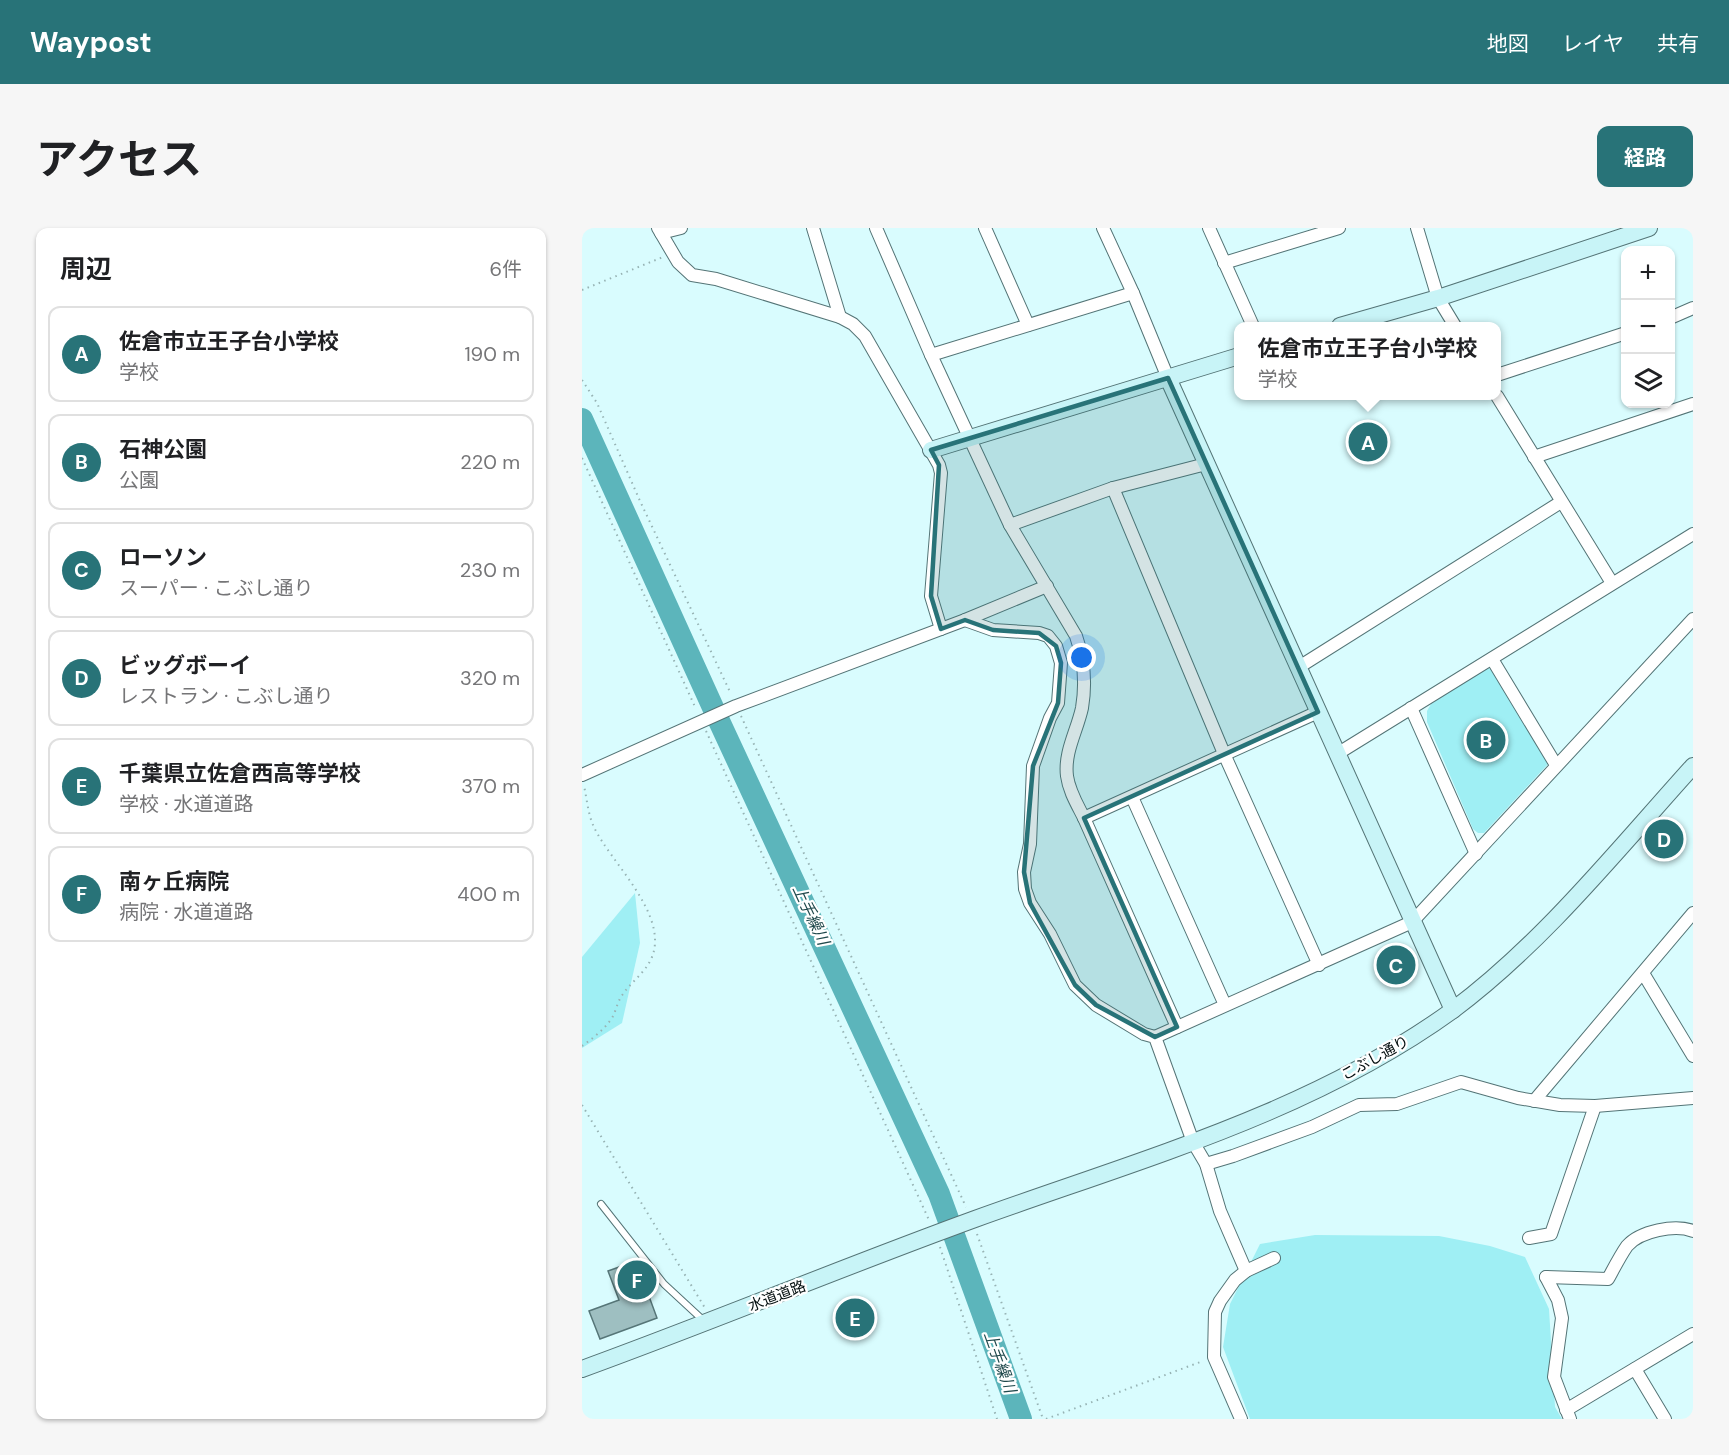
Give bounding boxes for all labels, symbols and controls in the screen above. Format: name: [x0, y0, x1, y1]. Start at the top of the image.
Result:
text: Waypost: [30, 24, 152, 61]
text: 地図: [1487, 30, 1529, 58]
text: レイヤ: [1562, 30, 1624, 58]
text: 共有: [1657, 30, 1699, 58]
button: 経路: [1597, 126, 1693, 187]
text: アクセス: [36, 132, 202, 187]
map controls: [1621, 246, 1675, 408]
button: +: [1621, 246, 1675, 300]
text: 周辺: [60, 252, 112, 286]
text: 6件: [489, 256, 522, 282]
button: −: [1621, 300, 1675, 354]
popup: [1234, 322, 1501, 400]
text: 佐倉市立王子台小学校: [119, 327, 339, 356]
text: 佐倉市立王子台小学校: [1257, 334, 1478, 363]
text: A: [74, 341, 89, 367]
text: 190 m: [464, 341, 520, 367]
button: layers: [1621, 354, 1675, 408]
text: 学校: [119, 359, 159, 385]
text: 学校: [1257, 366, 1297, 392]
pin: A: [1348, 420, 1388, 464]
text: 石神公園: [119, 435, 207, 464]
text: B: [75, 449, 88, 475]
text: 220 m: [460, 449, 520, 475]
text: 公園: [119, 467, 159, 493]
text: ローソン: [119, 543, 207, 572]
text: C: [74, 557, 89, 583]
text: 230 m: [460, 557, 520, 583]
text: スーパー · こぶし通り: [119, 575, 313, 601]
your location: [1067, 643, 1096, 672]
text: ビッグボーイ: [119, 651, 251, 680]
text: D: [74, 665, 89, 691]
text: 320 m: [460, 665, 520, 691]
text: レストラン · こぶし通り: [119, 683, 334, 709]
pin: B: [1466, 718, 1506, 762]
text: 千葉県立佐倉西高等学校: [119, 759, 361, 788]
text: E: [76, 773, 87, 799]
text: 370 m: [461, 773, 520, 799]
text: 学校 · 水道道路: [119, 791, 254, 817]
pin: D: [1644, 816, 1684, 862]
text: 南ヶ丘病院: [119, 867, 229, 896]
text: F: [76, 881, 87, 907]
text: 400 m: [457, 881, 520, 907]
water label: 上手繰川: [788, 882, 835, 950]
text: 病院 · 水道道路: [119, 899, 254, 925]
pin: C: [1376, 942, 1416, 988]
street label: こぶし通り: [1337, 1031, 1413, 1085]
pin: F: [618, 1258, 656, 1302]
street label: 水道道路: [745, 1276, 809, 1316]
pin: E: [836, 1296, 874, 1340]
water label: 上手繰川: [979, 1328, 1021, 1398]

